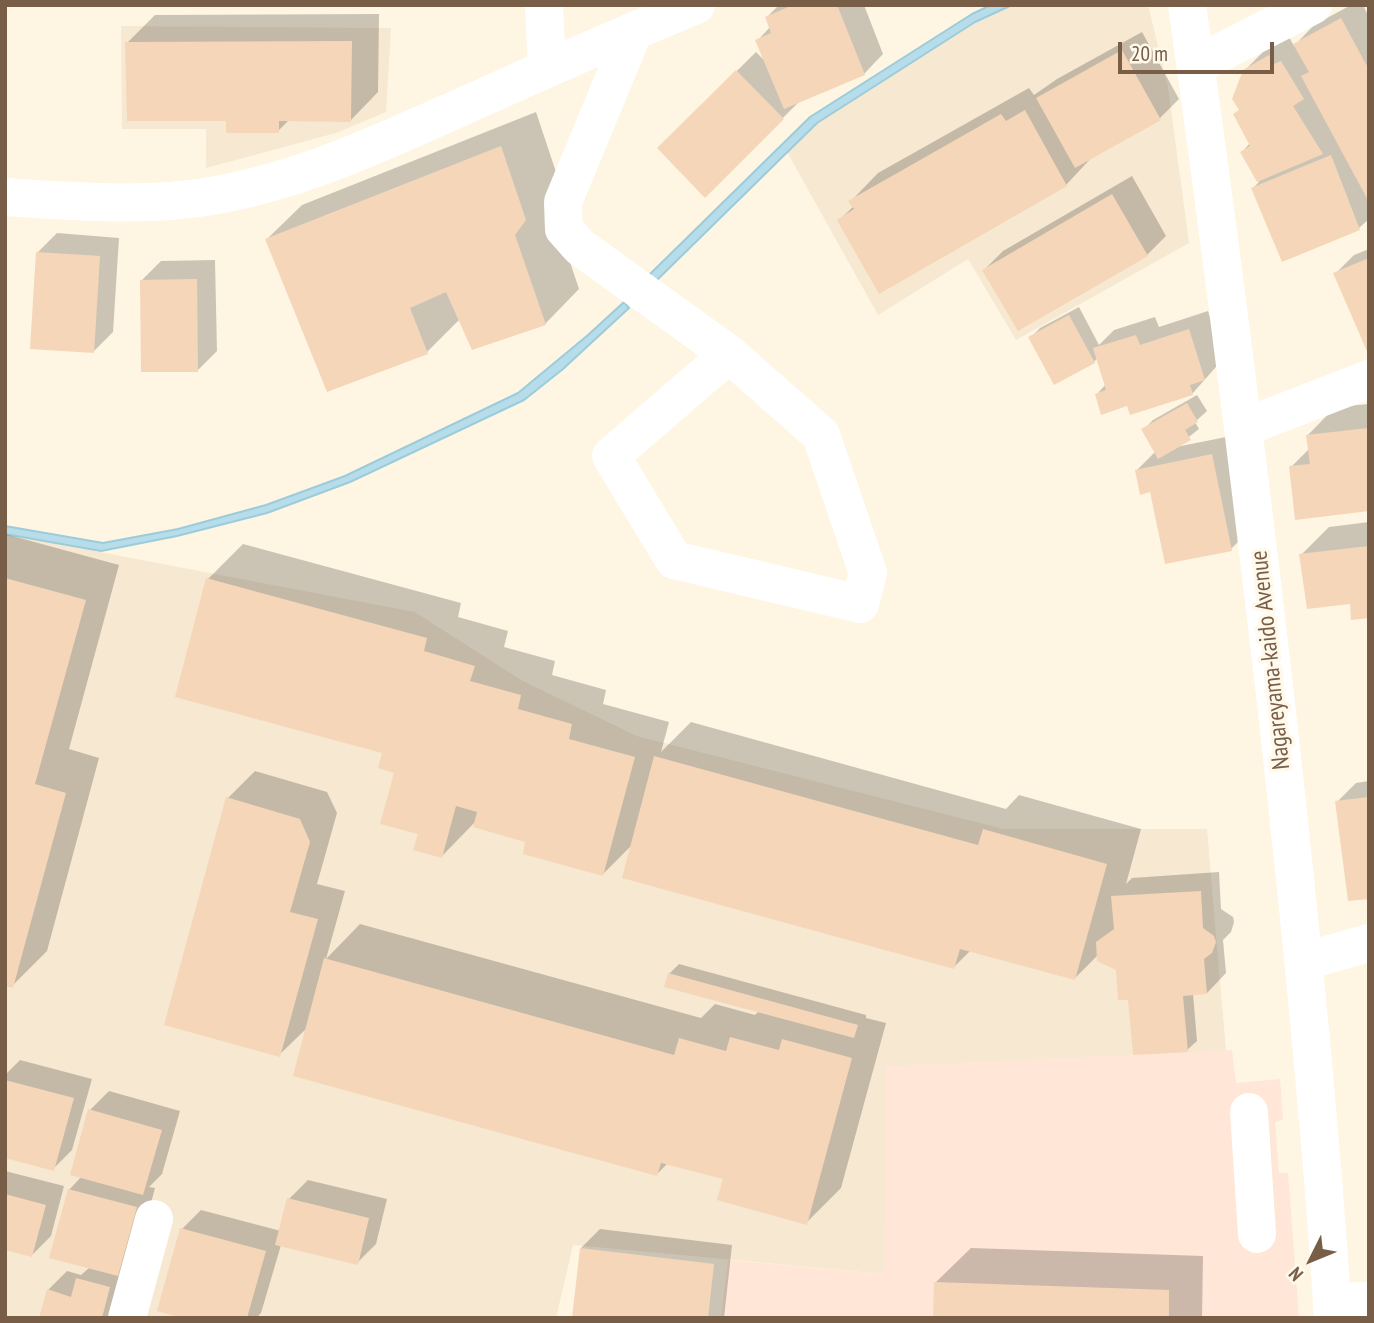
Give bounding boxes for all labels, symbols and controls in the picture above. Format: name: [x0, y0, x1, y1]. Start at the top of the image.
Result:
scale bar: [1122, 28, 1278, 72]
text: 20 m: [1131, 40, 1168, 67]
street label: Nagareyama-kaido Avenue: [1245, 549, 1297, 771]
north arrow: [1276, 1225, 1346, 1295]
text: N: [1283, 1262, 1308, 1286]

